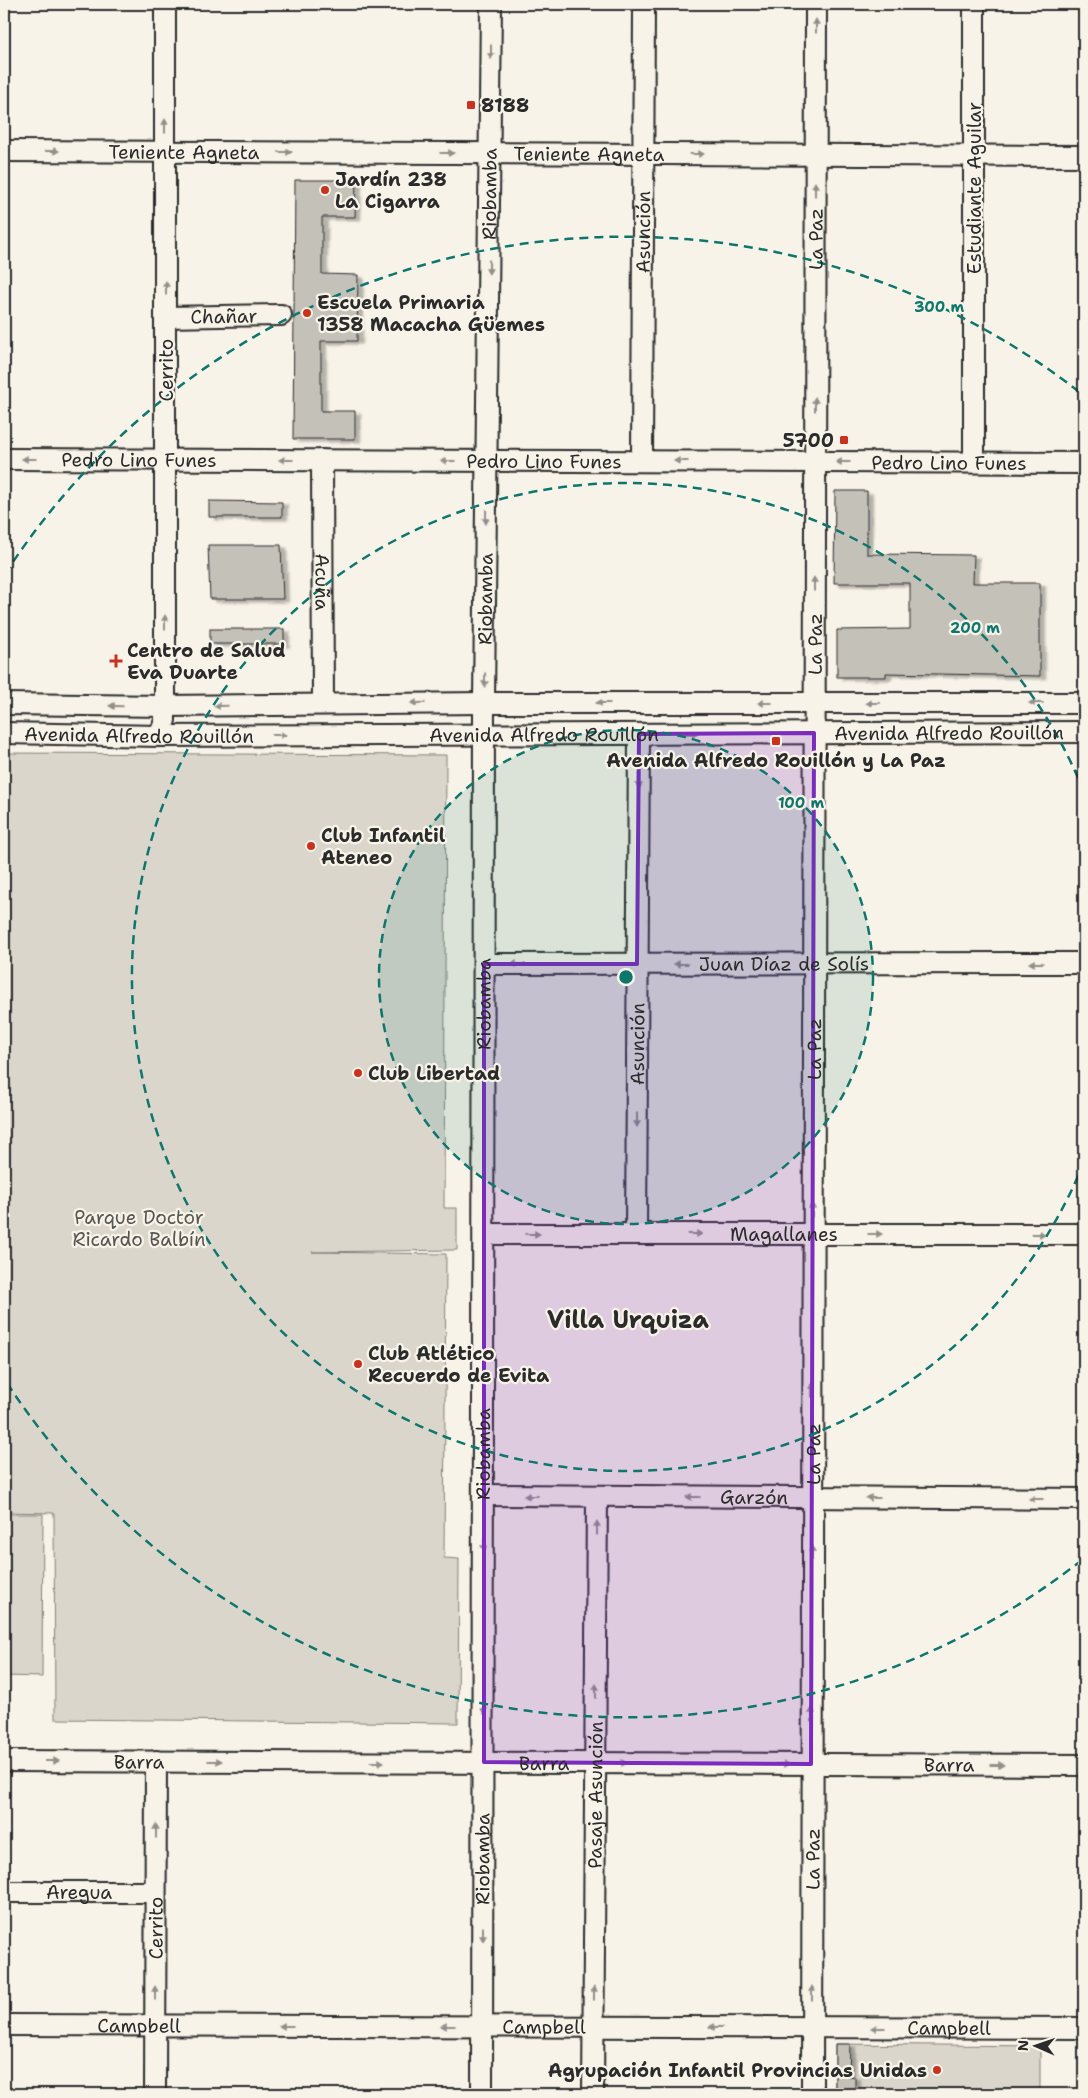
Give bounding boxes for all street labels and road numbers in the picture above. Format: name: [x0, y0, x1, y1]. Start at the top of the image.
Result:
street label: Estudiante Aguilar: [962, 102, 987, 274]
street label: Teniente Agneta: [109, 139, 260, 165]
street label: Teniente Agneta: [514, 141, 665, 167]
street label: Riobamba: [476, 148, 502, 240]
street label: Asunción: [630, 191, 656, 273]
street label: La Paz: [803, 208, 828, 270]
street label: Chañar: [190, 303, 258, 329]
street label: Cerrito: [154, 339, 179, 401]
street label: Pedro Lino Funes: [61, 447, 217, 472]
street label: Pedro Lino Funes: [466, 448, 622, 474]
street label: Pedro Lino Funes: [871, 450, 1027, 475]
street label: Acuña: [310, 553, 335, 611]
street label: Riobamba: [472, 553, 498, 645]
street label: La Paz: [802, 613, 827, 675]
street label: Avenida Alfredo Rouillón: [834, 720, 1064, 746]
street label: Avenida Alfredo Rouillón: [24, 721, 254, 749]
street label: Avenida Alfredo Rouillón: [429, 721, 659, 747]
street label: Juan Díaz de Solís: [699, 951, 869, 976]
street label: Riobamba: [471, 958, 496, 1050]
street label: Asunción: [624, 1003, 650, 1085]
street label: La Paz: [801, 1018, 827, 1080]
street label: Magallanes: [730, 1222, 838, 1247]
street label: Riobamba: [470, 1408, 495, 1500]
street label: La Paz: [801, 1423, 826, 1485]
street label: Garzón: [720, 1484, 788, 1510]
street label: Pasaje Asunción: [582, 1721, 608, 1869]
street label: Barra: [114, 1749, 164, 1774]
street label: Barra: [519, 1750, 569, 1776]
street label: Barra: [924, 1752, 974, 1777]
street label: Riobamba: [470, 1813, 495, 1905]
street label: La Paz: [800, 1828, 825, 1890]
street label: Aregua: [46, 1880, 112, 1905]
street label: Cerrito: [143, 1897, 168, 1959]
street label: Campbell: [97, 2013, 181, 2038]
street label: Campbell: [502, 2014, 586, 2039]
street label: Campbell: [907, 2015, 991, 2040]

